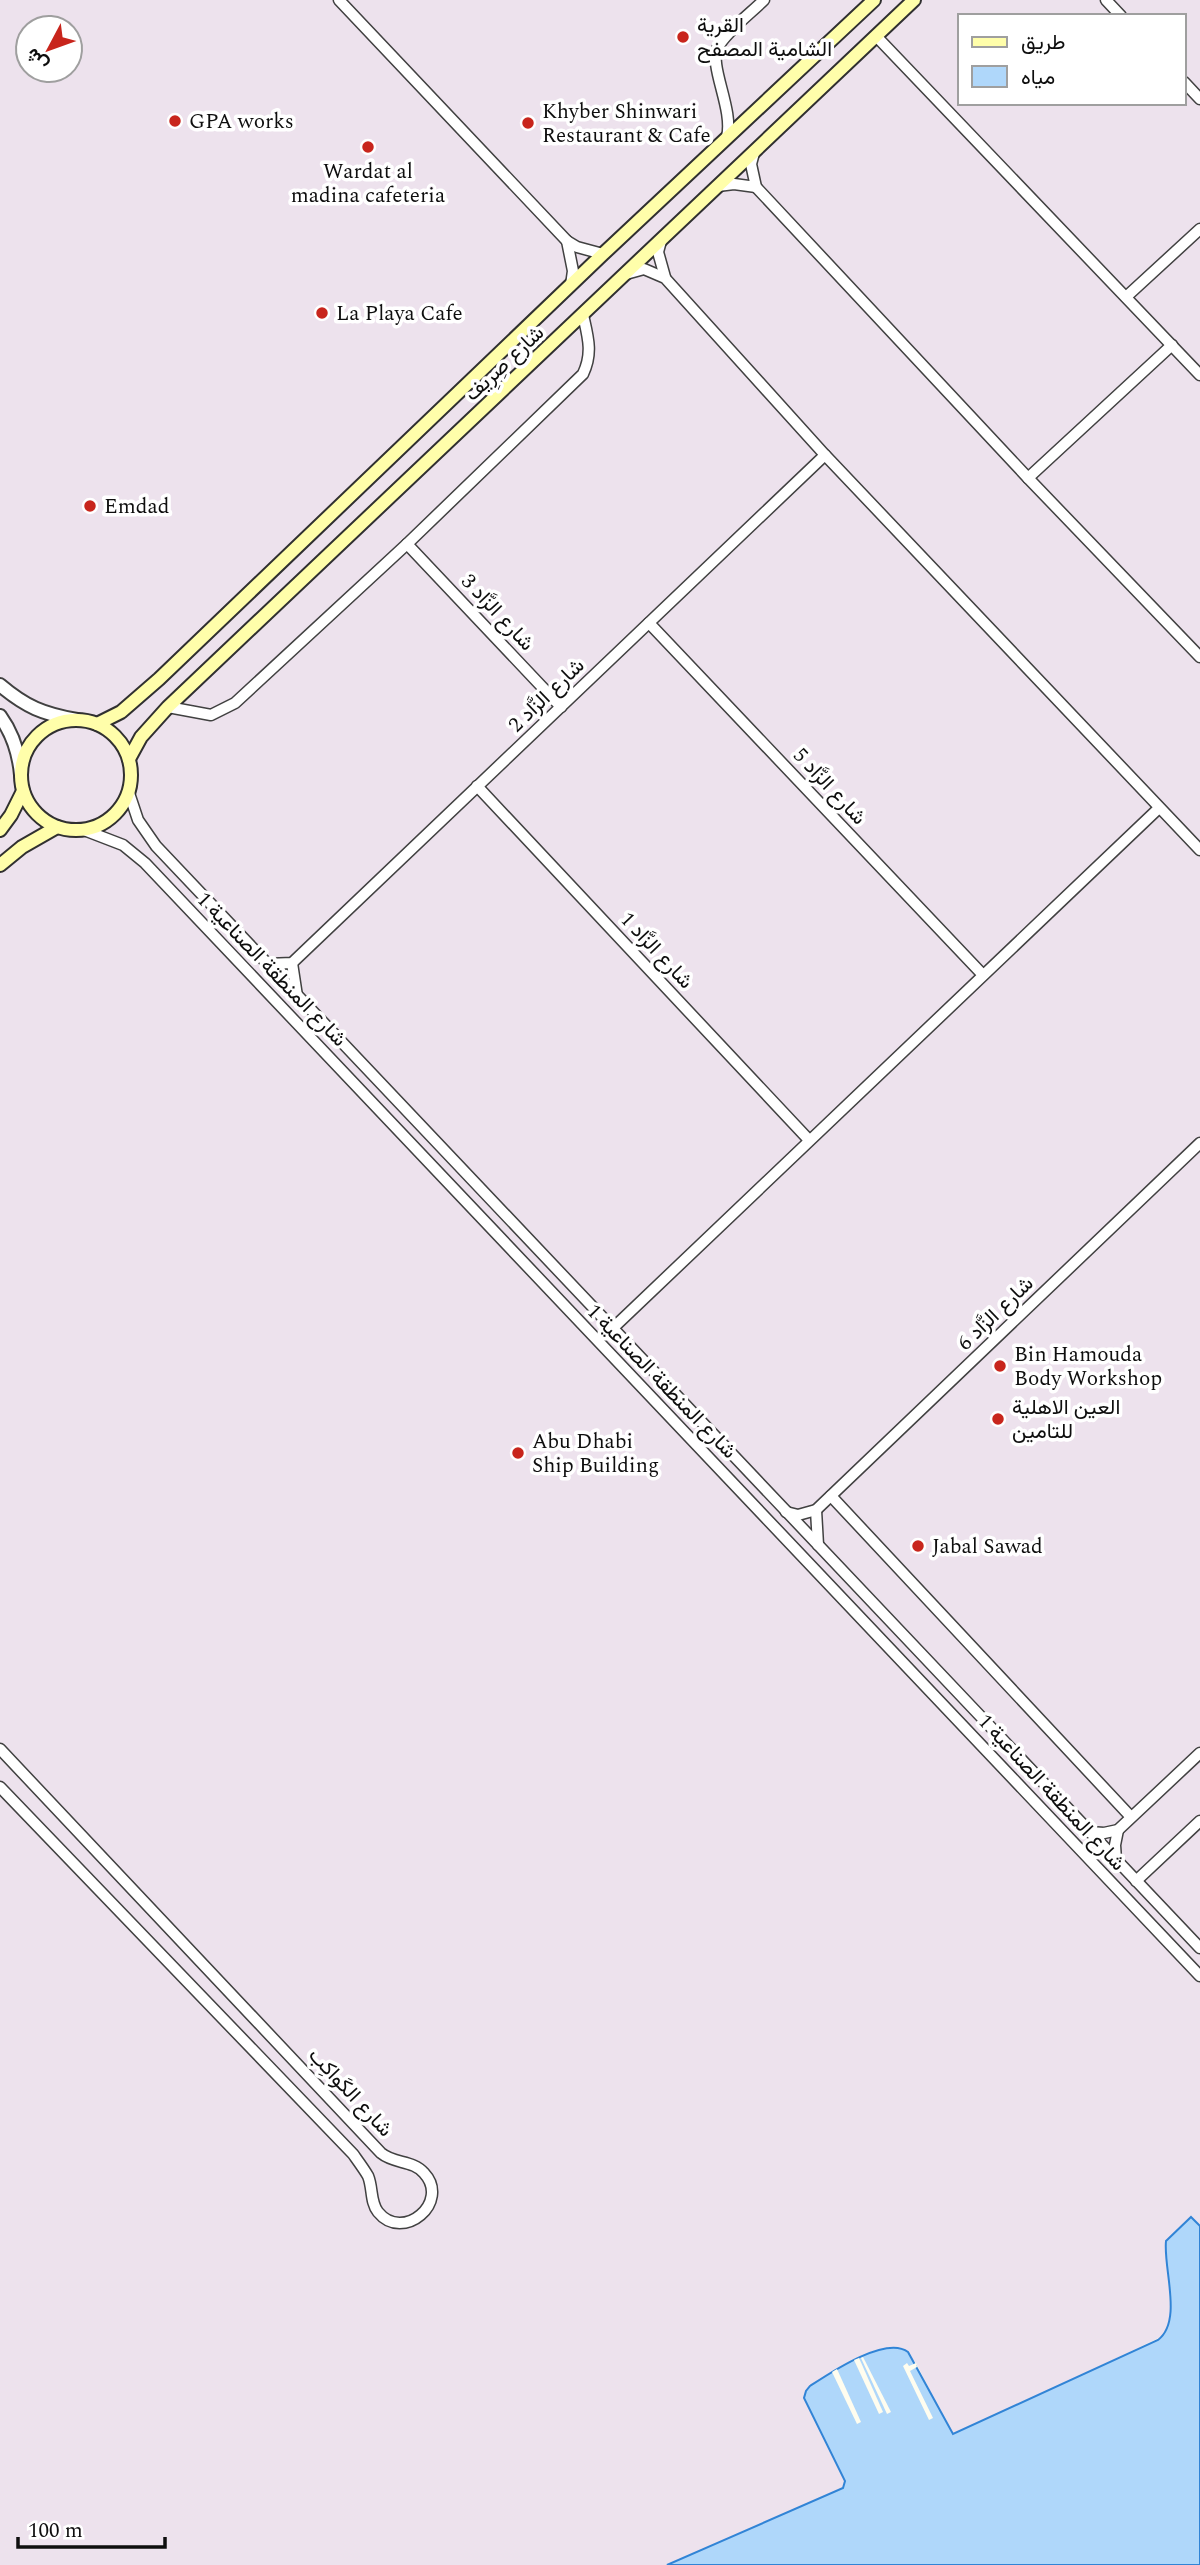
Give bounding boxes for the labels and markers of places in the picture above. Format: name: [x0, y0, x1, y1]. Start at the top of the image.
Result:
place label: القرية الشامية المصفح: [697, 10, 832, 66]
marker: القرية الشامية المصفح: [675, 29, 691, 45]
place label: Khyber Shinwari Restaurant & Cafe: [542, 96, 711, 152]
place label: GPA works: [189, 106, 294, 138]
marker: GPA works: [167, 113, 183, 129]
marker: Khyber Shinwari Restaurant & Cafe: [520, 115, 536, 131]
marker: Wardat al madina cafeteria: [360, 139, 376, 155]
place label: Wardat al madina cafeteria: [291, 156, 446, 212]
place label: La Playa Cafe: [336, 298, 463, 330]
marker: La Playa Cafe: [314, 305, 330, 321]
place label: Emdad: [104, 491, 170, 523]
marker: Emdad: [82, 498, 98, 514]
place label: Bin Hamouda Body Workshop: [1014, 1339, 1162, 1395]
marker: Bin Hamouda Body Workshop: [992, 1358, 1008, 1374]
place label: العين الاهلية للتامين: [1012, 1392, 1120, 1448]
marker: العين الاهلية للتامين: [990, 1411, 1006, 1427]
place label: Abu Dhabi Ship Building: [532, 1426, 659, 1482]
marker: Abu Dhabi Ship Building: [510, 1445, 526, 1461]
place label: Jabal Sawad: [932, 1531, 1043, 1563]
marker: Jabal Sawad: [910, 1538, 926, 1554]

